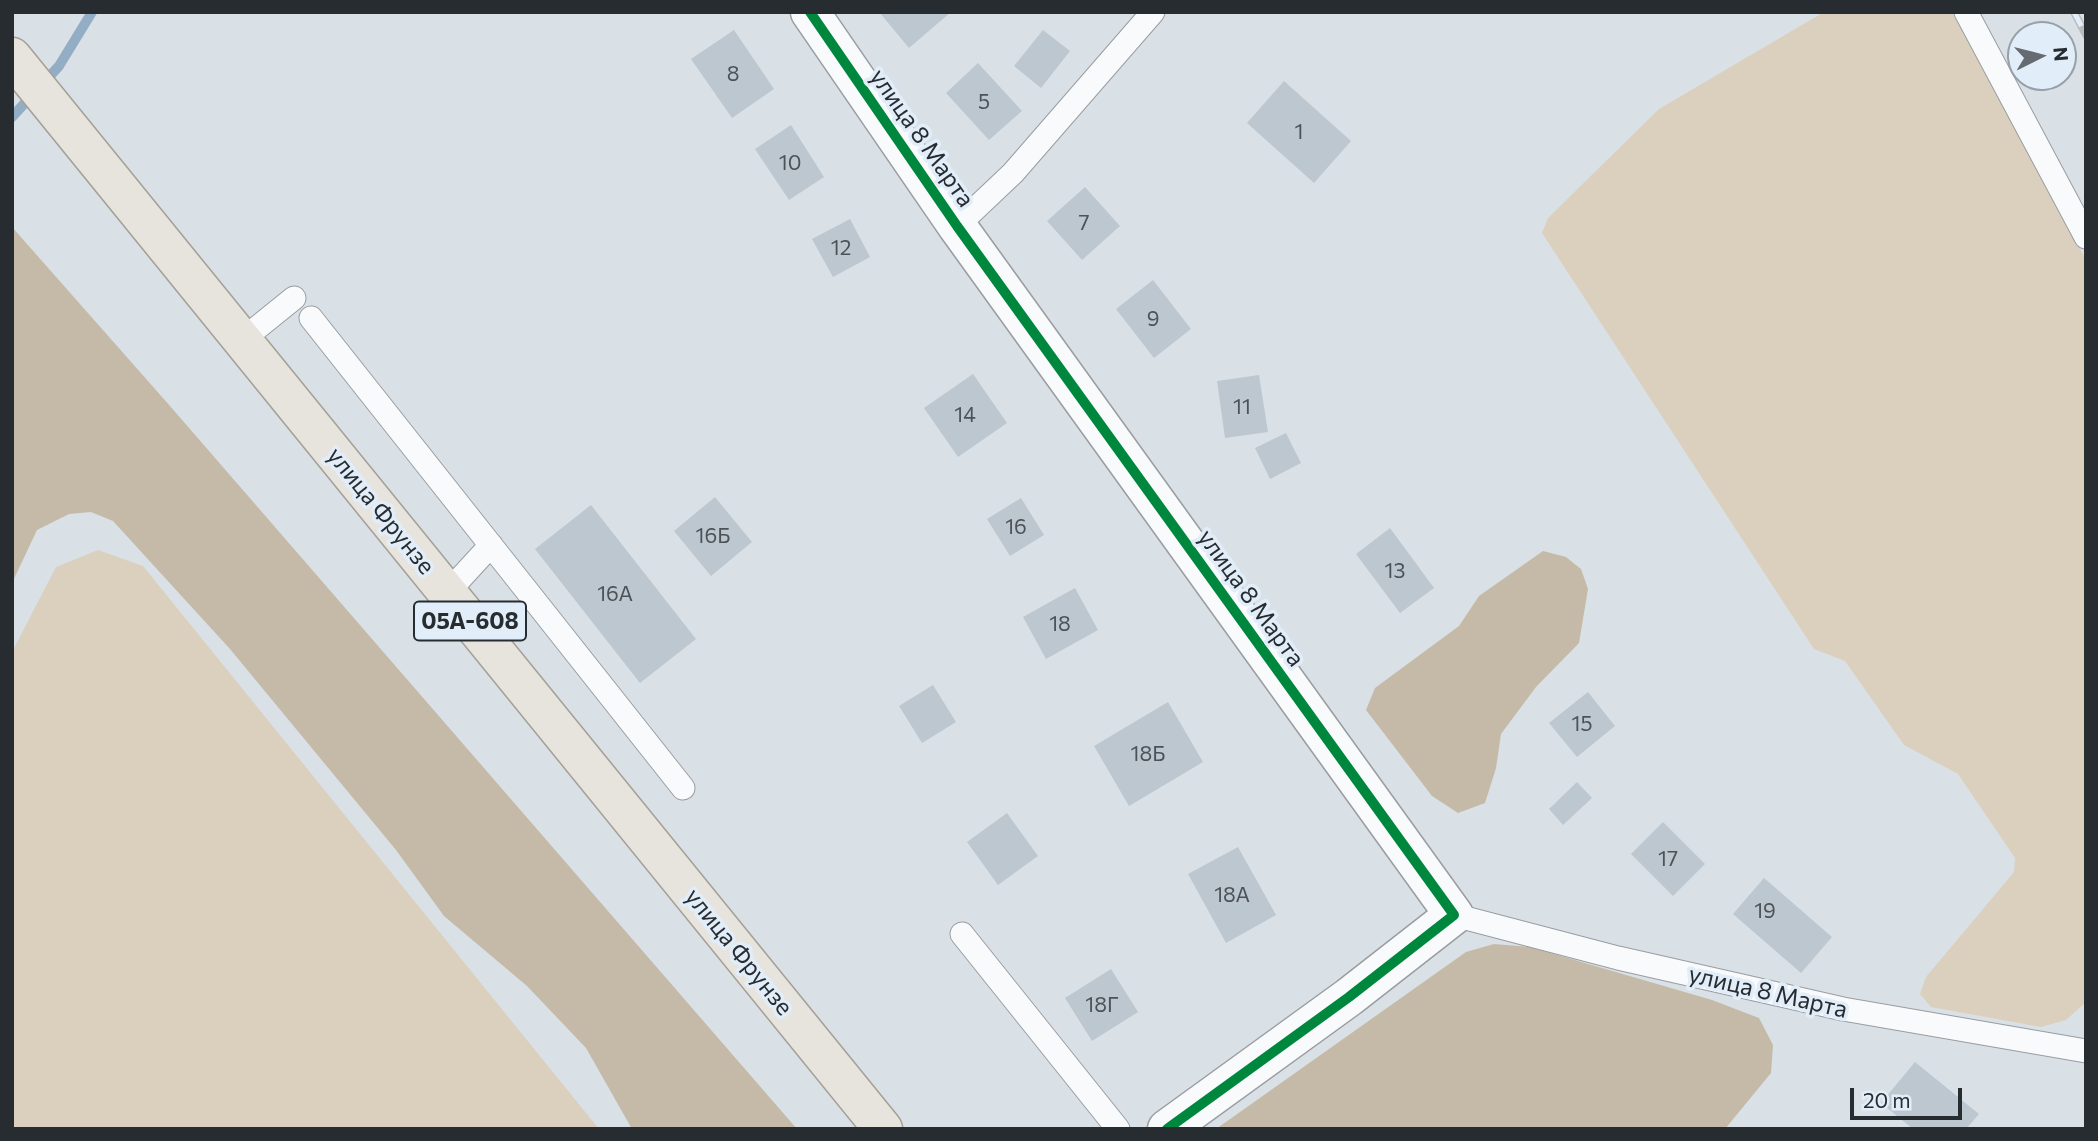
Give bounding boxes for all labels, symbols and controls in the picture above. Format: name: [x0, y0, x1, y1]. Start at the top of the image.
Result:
north arrow: [2007, 21, 2077, 91]
text: N: [2049, 46, 2074, 62]
house number: 8: [727, 61, 739, 87]
street label: улица 8 Марта: [864, 63, 980, 213]
house number: 5: [978, 89, 990, 115]
house number: 1: [1295, 119, 1303, 145]
house number: 10: [779, 150, 801, 176]
house number: 7: [1078, 210, 1090, 236]
house number: 12: [831, 235, 851, 261]
house number: 9: [1147, 306, 1159, 332]
house number: 11: [1233, 394, 1251, 420]
house number: 14: [954, 402, 976, 428]
street label: улица Фрунзе: [321, 442, 441, 580]
house number: 16: [1005, 514, 1027, 540]
house number: 16Б: [696, 523, 730, 549]
street label: улица 8 Марта: [1192, 524, 1310, 672]
house number: 13: [1385, 558, 1405, 584]
house number: 16А: [597, 581, 633, 607]
road number: 05А-608: [414, 601, 526, 640]
house number: 18: [1049, 611, 1071, 637]
house number: 15: [1571, 711, 1593, 737]
house number: 18Б: [1131, 741, 1165, 767]
house number: 17: [1658, 846, 1678, 872]
house number: 18А: [1214, 882, 1250, 908]
street label: улица Фрунзе: [679, 883, 799, 1021]
house number: 19: [1754, 898, 1776, 924]
street label: улица 8 Марта: [1686, 960, 1850, 1024]
house number: 18Г: [1085, 992, 1119, 1018]
scale bar: [1853, 1074, 1965, 1118]
text: 20 m: [1863, 1087, 1911, 1112]

